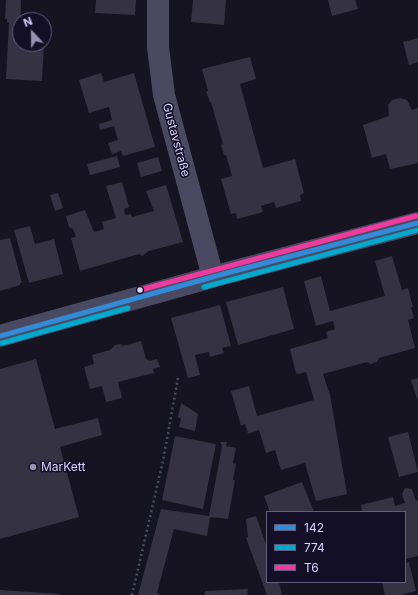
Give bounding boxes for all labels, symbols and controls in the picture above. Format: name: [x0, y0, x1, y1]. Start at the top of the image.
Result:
north arrow: [12, 12, 52, 52]
text: N: [21, 14, 34, 30]
street label: Gustavstraße: [159, 102, 193, 178]
unlabelled marker: [135, 285, 145, 295]
place label: MarKett: [41, 460, 85, 474]
marker: MarKett: [28, 462, 38, 472]
legend: [266, 511, 406, 583]
text: 142: [304, 520, 324, 535]
text: 774: [304, 540, 325, 555]
text: T6: [304, 560, 319, 575]

